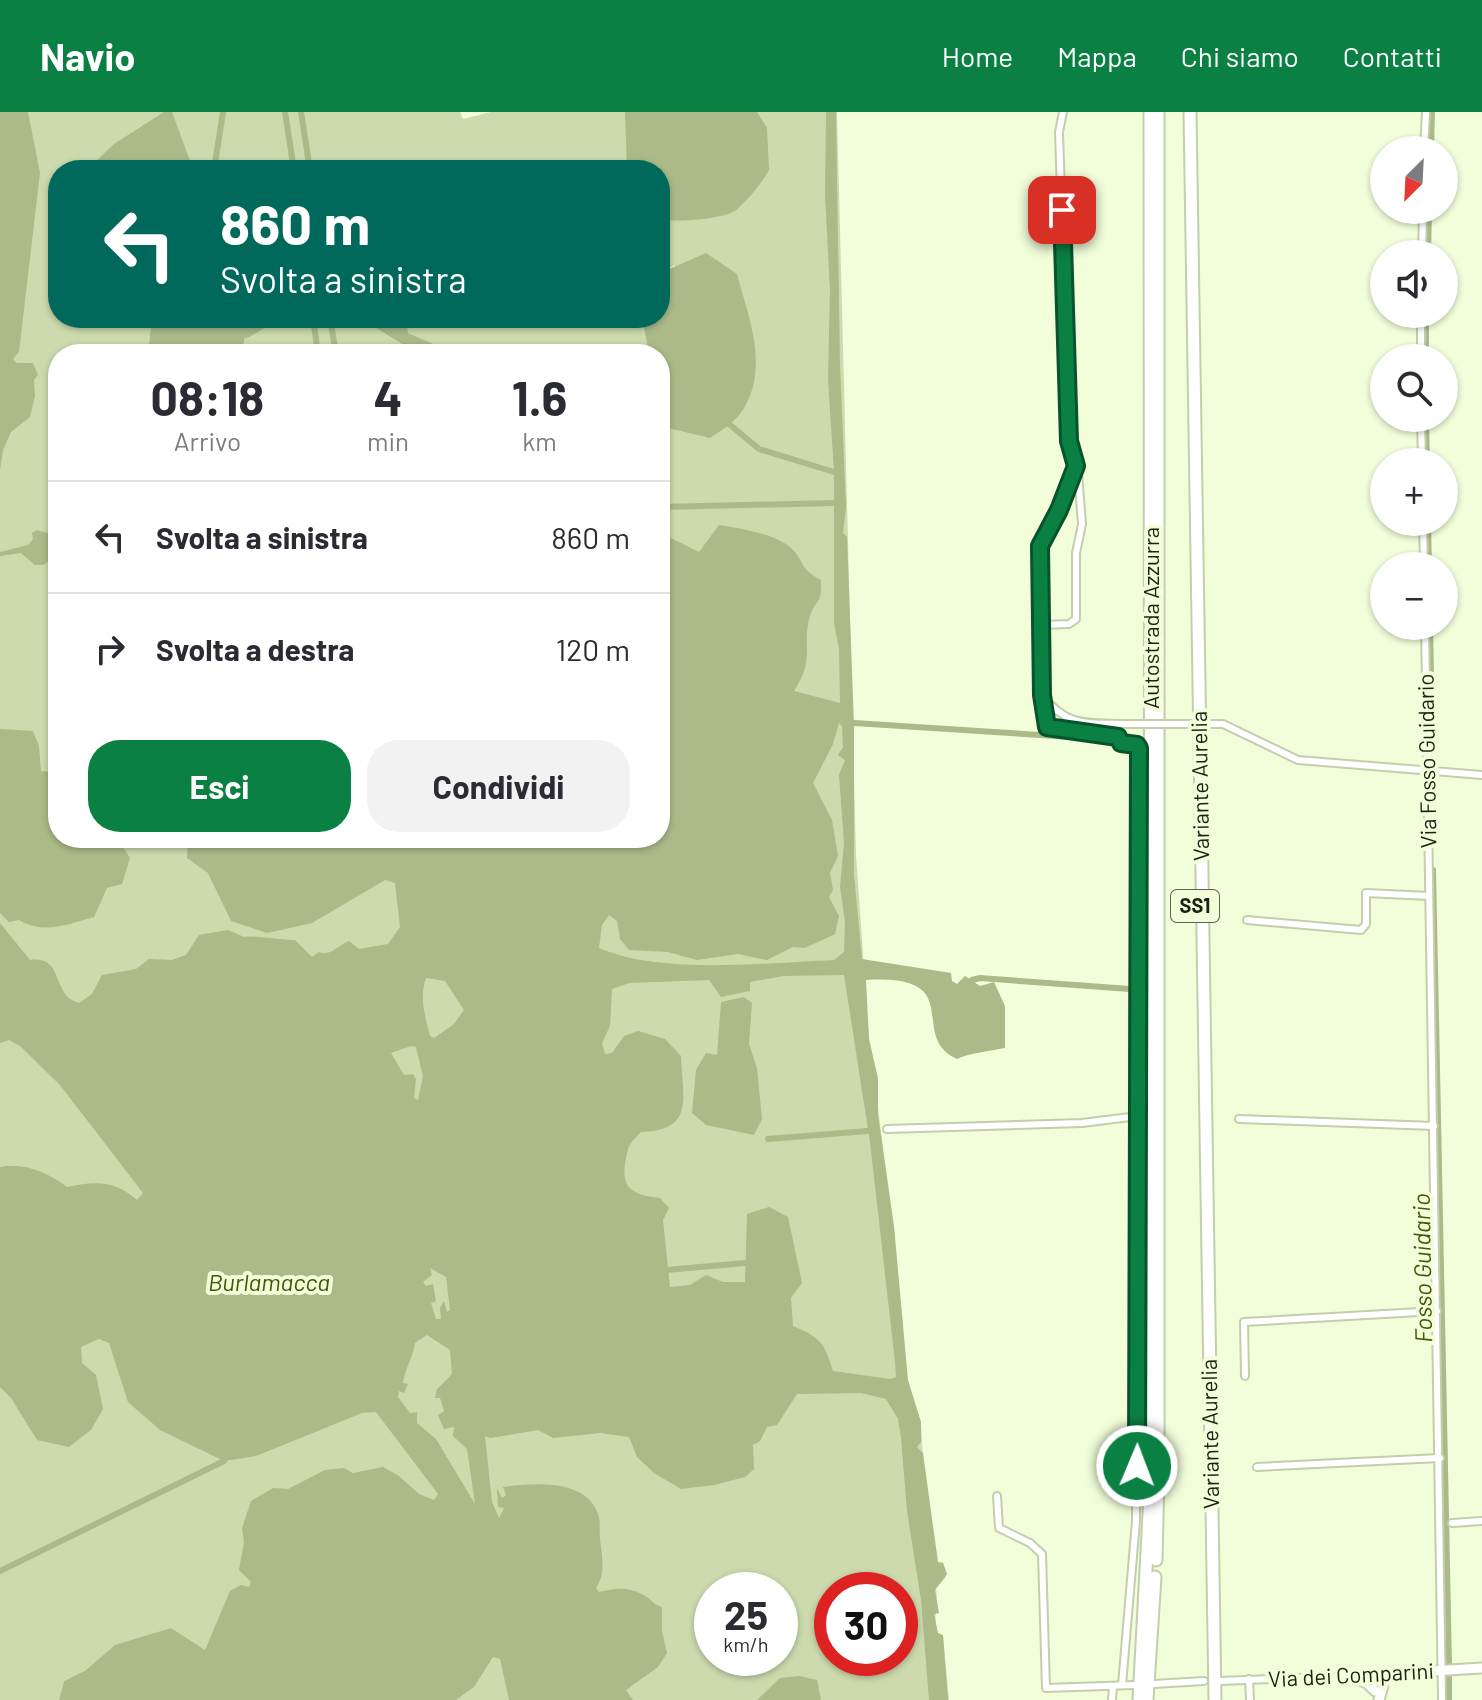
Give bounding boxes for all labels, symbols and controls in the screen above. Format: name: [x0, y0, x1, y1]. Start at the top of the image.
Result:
text: Navio: [40, 33, 135, 79]
text: Home: [942, 39, 1013, 73]
text: Mappa: [1057, 39, 1137, 73]
text: Chi siamo: [1181, 39, 1299, 73]
text: Contatti: [1343, 39, 1442, 73]
north arrow: [1370, 136, 1458, 224]
map controls: [1370, 136, 1458, 640]
pin: [1028, 176, 1096, 244]
icon: arrive: [1040, 188, 1084, 232]
text: 860 m: [220, 189, 370, 256]
icon: left: [88, 192, 192, 296]
button: sound: [1370, 240, 1458, 328]
text: Svolta a sinistra: [220, 257, 467, 300]
button: search: [1370, 344, 1458, 432]
text: 08:18: [151, 368, 264, 426]
text: 4: [373, 368, 403, 426]
text: 1.6: [512, 368, 567, 426]
text: Arrivo: [174, 425, 241, 456]
text: min: [367, 425, 409, 456]
text: km: [522, 425, 557, 456]
button: +: [1370, 448, 1458, 536]
icon: left: [88, 515, 132, 559]
text: Svolta a sinistra: [156, 519, 368, 555]
text: 860 m: [551, 519, 630, 555]
street label: Autostrada Azzurra: [1137, 527, 1163, 709]
button: −: [1370, 552, 1458, 640]
icon: right: [88, 627, 132, 671]
text: Svolta a destra: [156, 631, 354, 667]
text: 120 m: [556, 631, 630, 667]
street label: Via Fosso Guidario: [1411, 673, 1441, 849]
street label: Variante Aurelia: [1185, 711, 1213, 861]
button: Esci: [88, 740, 351, 832]
button: Condividi: [367, 740, 630, 832]
road number: SS1: [1171, 890, 1219, 922]
water label: Fosso Guidario: [1406, 1193, 1437, 1343]
water label: Burlamacca: [208, 1267, 330, 1296]
street label: Variante Aurelia: [1195, 1359, 1223, 1509]
position arrow: [1095, 1424, 1179, 1508]
speed limit sign: 30: [814, 1572, 918, 1676]
text: 25: [724, 1590, 768, 1638]
text: km/h: [723, 1632, 769, 1656]
street label: Via dei Comparini: [1267, 1657, 1434, 1691]

